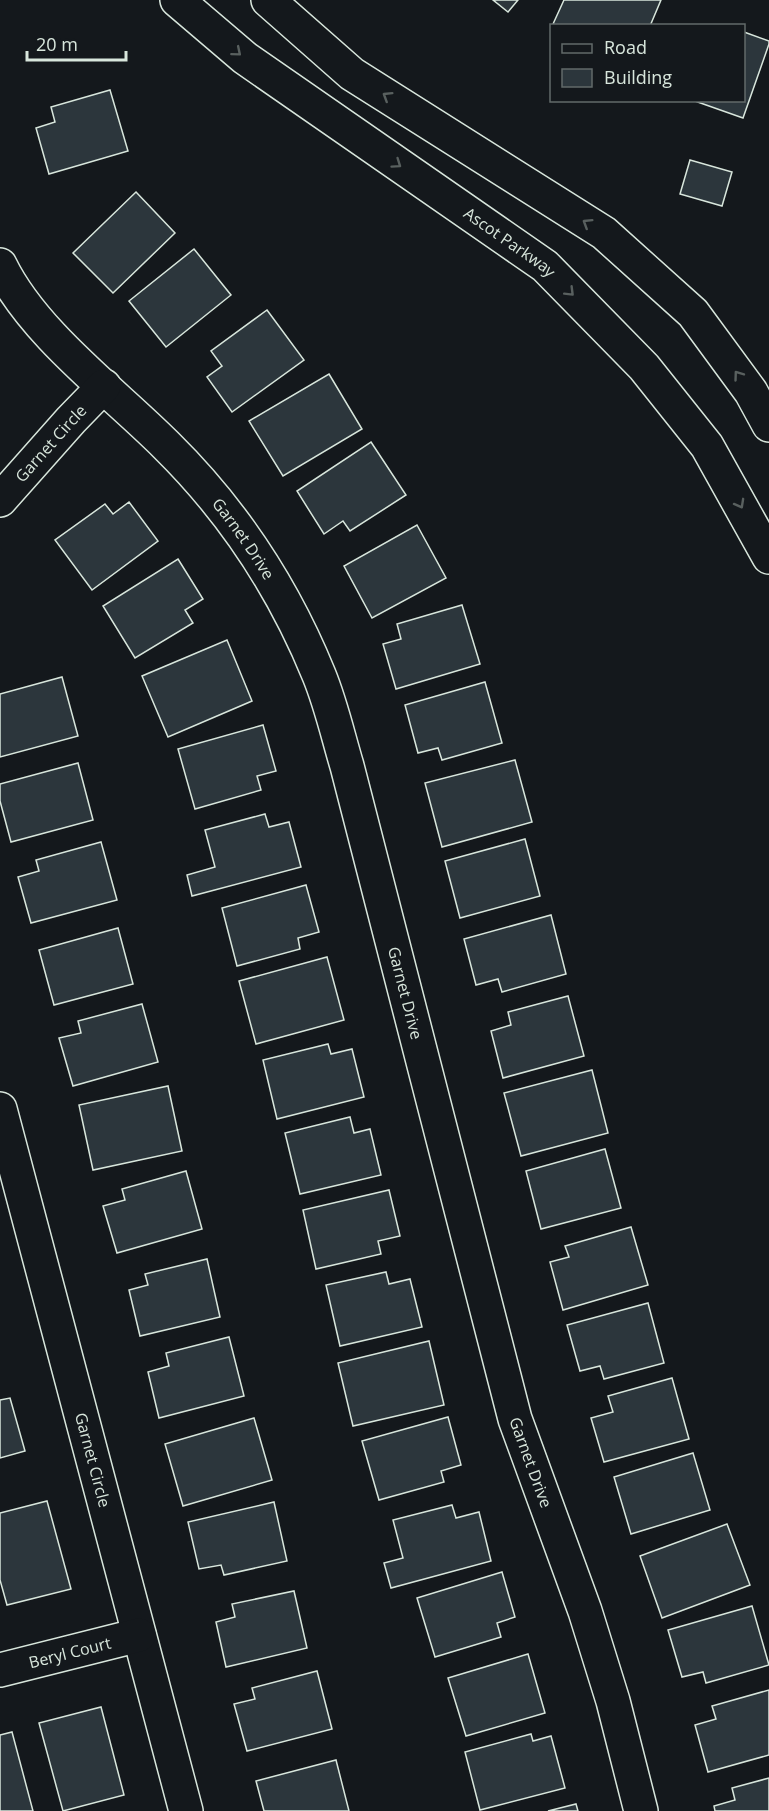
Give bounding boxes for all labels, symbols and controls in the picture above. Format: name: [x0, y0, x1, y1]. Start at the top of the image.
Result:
scale bar: [27, 24, 126, 62]
legend: [550, 24, 745, 102]
text: 20 m: [36, 32, 78, 56]
text: Road: [604, 35, 647, 59]
one-way arrow: [230, 44, 241, 55]
text: Building: [604, 65, 672, 89]
one-way arrow: [383, 92, 393, 104]
one-way arrow: [390, 157, 401, 168]
street label: Ascot Parkway: [460, 202, 562, 283]
one-way arrow: [583, 219, 594, 230]
one-way arrow: [563, 285, 574, 296]
one-way arrow: [734, 371, 745, 382]
street label: Garnet Circle: [10, 400, 91, 487]
street label: Garnet Drive: [207, 493, 280, 584]
one-way arrow: [733, 498, 744, 508]
street label: Garnet Drive: [383, 944, 428, 1042]
street label: Garnet Circle: [70, 1410, 116, 1510]
street label: Garnet Drive: [504, 1414, 557, 1511]
street label: Beryl Court: [26, 1631, 113, 1673]

